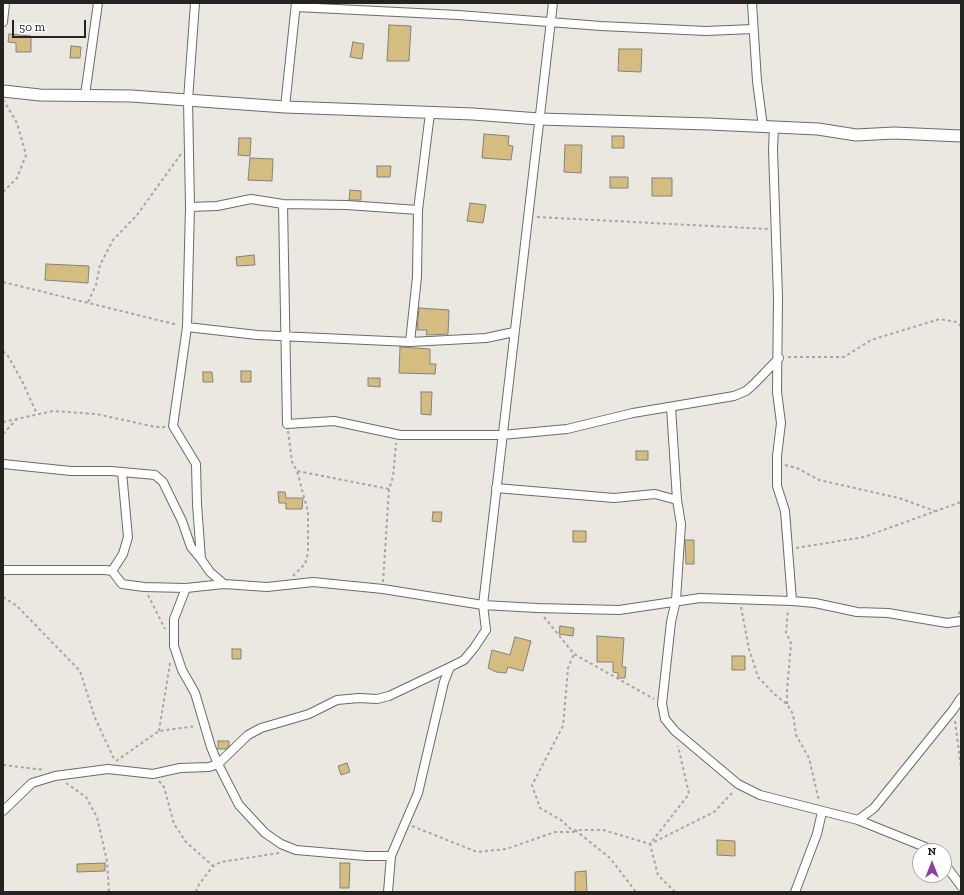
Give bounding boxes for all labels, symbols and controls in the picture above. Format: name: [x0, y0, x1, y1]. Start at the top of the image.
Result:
scale bar: [14, 12, 88, 38]
text: 50 m: [19, 20, 45, 34]
north arrow: [912, 843, 952, 883]
text: N: [928, 845, 936, 858]

